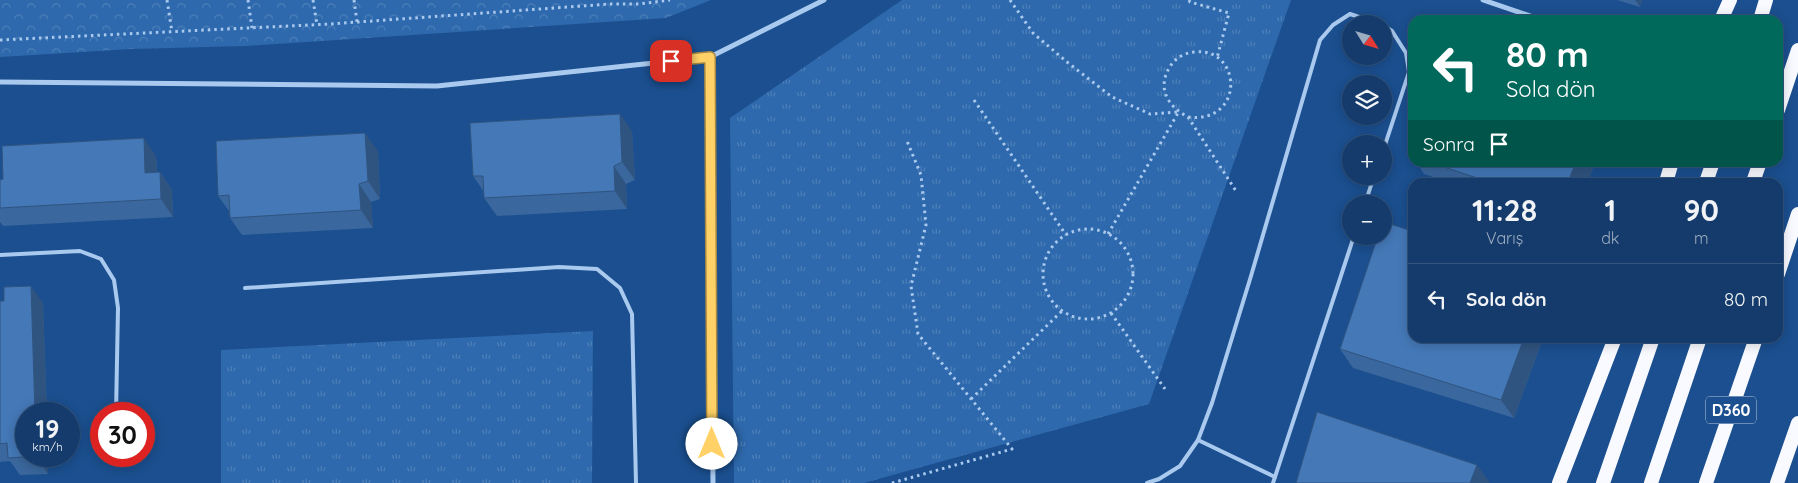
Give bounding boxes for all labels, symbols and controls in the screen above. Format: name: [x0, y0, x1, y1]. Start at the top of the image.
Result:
north arrow: [1342, 15, 1392, 65]
map controls: [1342, 15, 1392, 245]
text: 80 m: [1506, 32, 1589, 76]
icon: left: [1423, 35, 1488, 100]
pin: [650, 40, 692, 82]
icon: arrive: [657, 47, 685, 75]
button: layers: [1342, 75, 1392, 125]
text: Sola dön: [1506, 75, 1595, 103]
icon: arrive: [1485, 130, 1513, 158]
text: Sonra: [1423, 132, 1475, 156]
button: +: [1342, 135, 1392, 185]
text: 11:28: [1472, 191, 1537, 229]
text: 1: [1604, 191, 1616, 229]
text: 90: [1683, 191, 1719, 229]
button: −: [1342, 195, 1392, 245]
text: Varış: [1486, 228, 1523, 248]
text: dk: [1601, 228, 1619, 248]
text: m: [1694, 228, 1708, 248]
icon: left: [1423, 285, 1451, 313]
text: Sola dön: [1466, 287, 1547, 311]
text: 80 m: [1724, 287, 1768, 311]
road number: D360: [1706, 396, 1756, 424]
speed limit sign: 30: [90, 402, 155, 467]
text: 19: [36, 413, 59, 444]
position arrow: [685, 417, 737, 469]
text: km/h: [32, 439, 63, 454]

